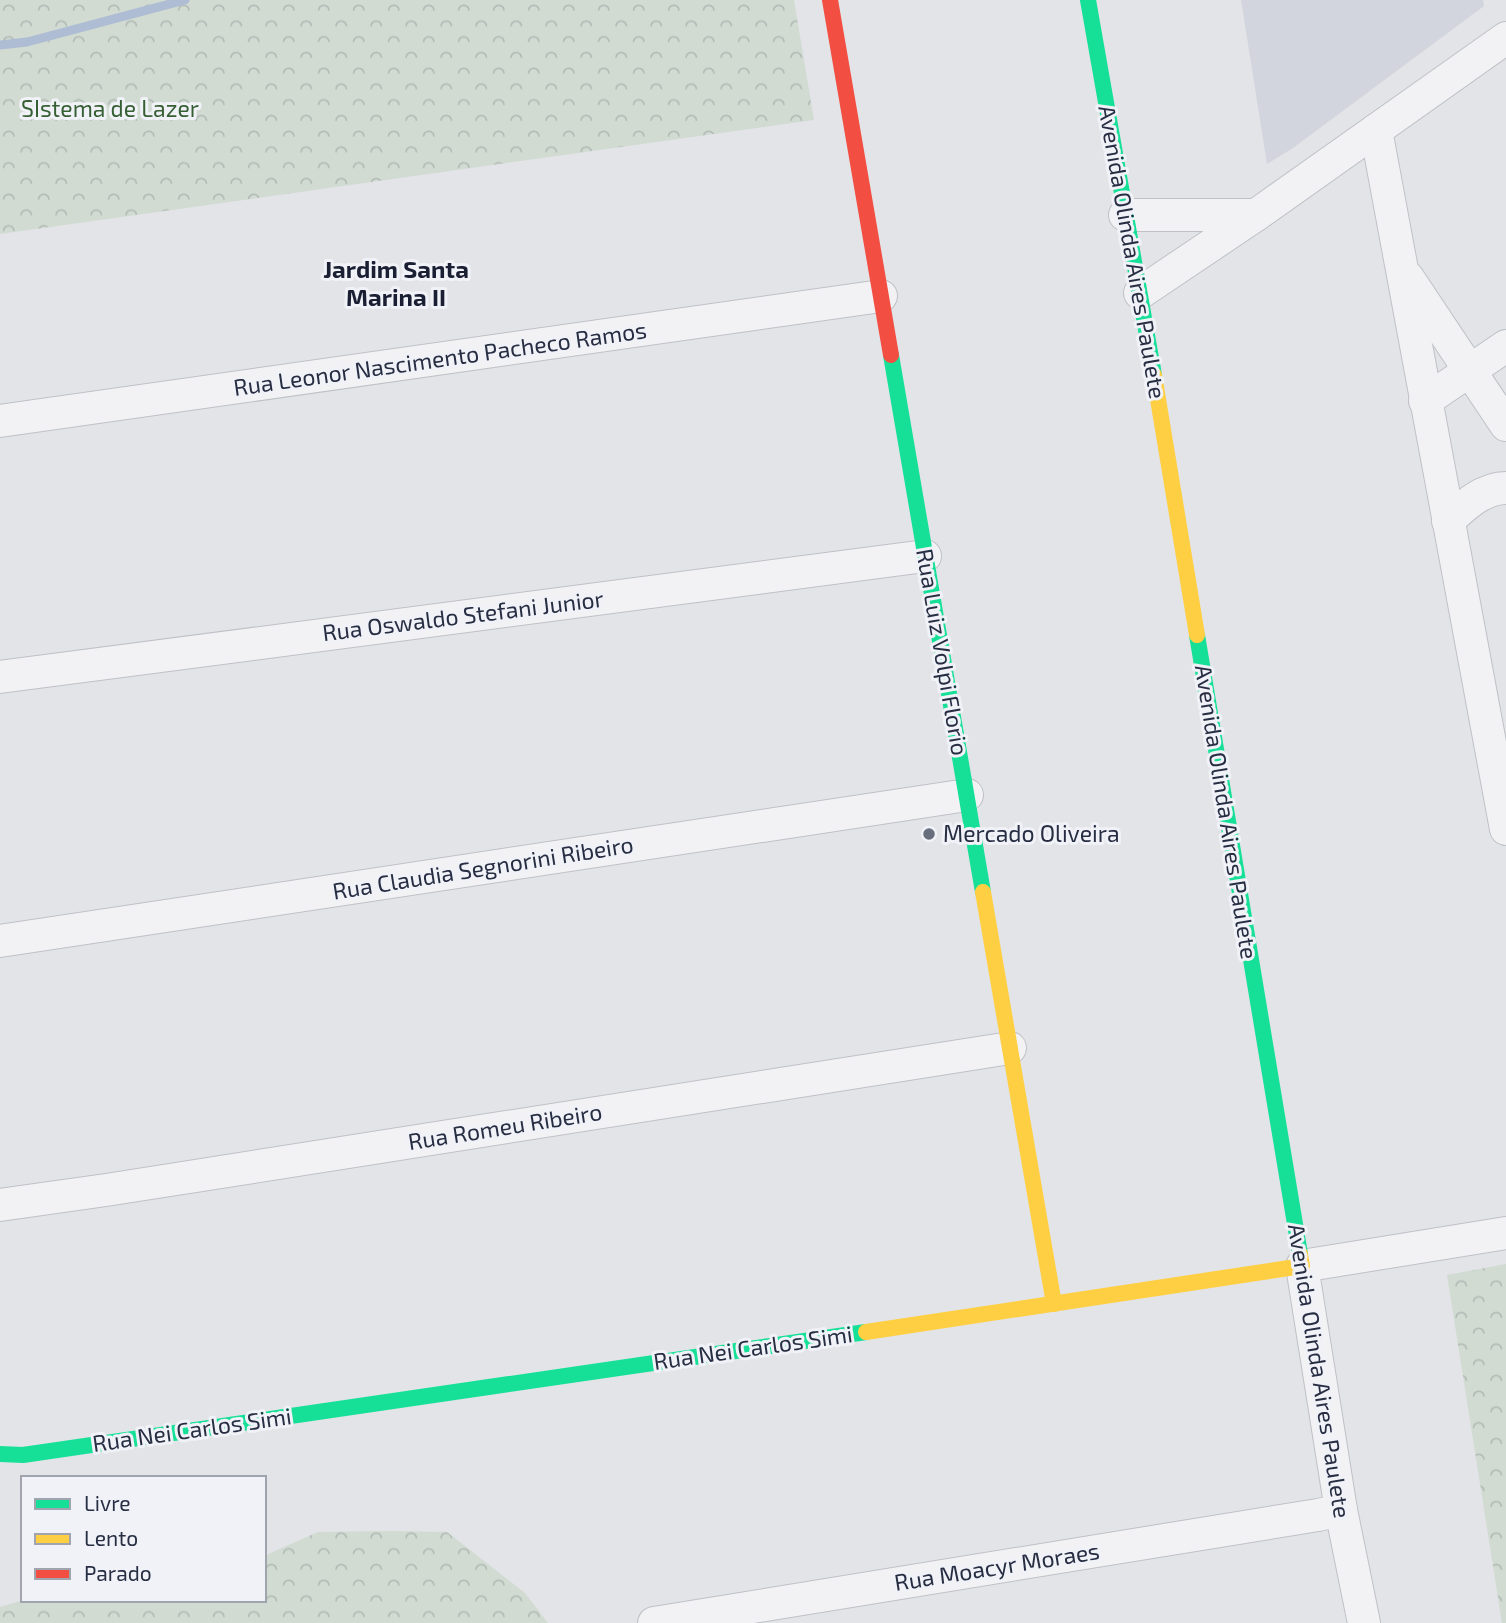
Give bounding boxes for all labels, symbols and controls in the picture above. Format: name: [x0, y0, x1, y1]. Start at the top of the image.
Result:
park label: SIstema de Lazer: [21, 94, 199, 122]
street label: Avenida Olinda Aires Paulete: [1093, 103, 1173, 401]
district label: Jardim Santa Marina II: [323, 254, 469, 311]
street label: Rua Leonor Nascimento Pacheco Ramos: [231, 315, 648, 401]
street label: Rua Luiz Volpi Florio: [911, 546, 975, 757]
street label: Rua Oswaldo Stefani Junior: [321, 584, 605, 646]
street label: Avenida Olinda Aires Paulete: [1190, 663, 1264, 961]
place label: Mercado Oliveira: [943, 819, 1120, 847]
marker: Mercado Oliveira: [921, 826, 937, 842]
street label: Rua Claudia Segnorini Ribeiro: [330, 829, 635, 905]
street label: Rua Romeu Ribeiro: [406, 1097, 604, 1155]
street label: Avenida Olinda Aires Paulete: [1283, 1222, 1357, 1520]
street label: Rua Nei Carlos Simi: [652, 1319, 854, 1375]
street label: Rua Nei Carlos Simi: [91, 1401, 293, 1457]
legend: [21, 1476, 266, 1602]
text: Livre: [84, 1490, 131, 1515]
text: Lento: [84, 1525, 138, 1550]
street label: Rua Moacyr Moraes: [892, 1536, 1101, 1596]
text: Parado: [84, 1560, 152, 1585]

